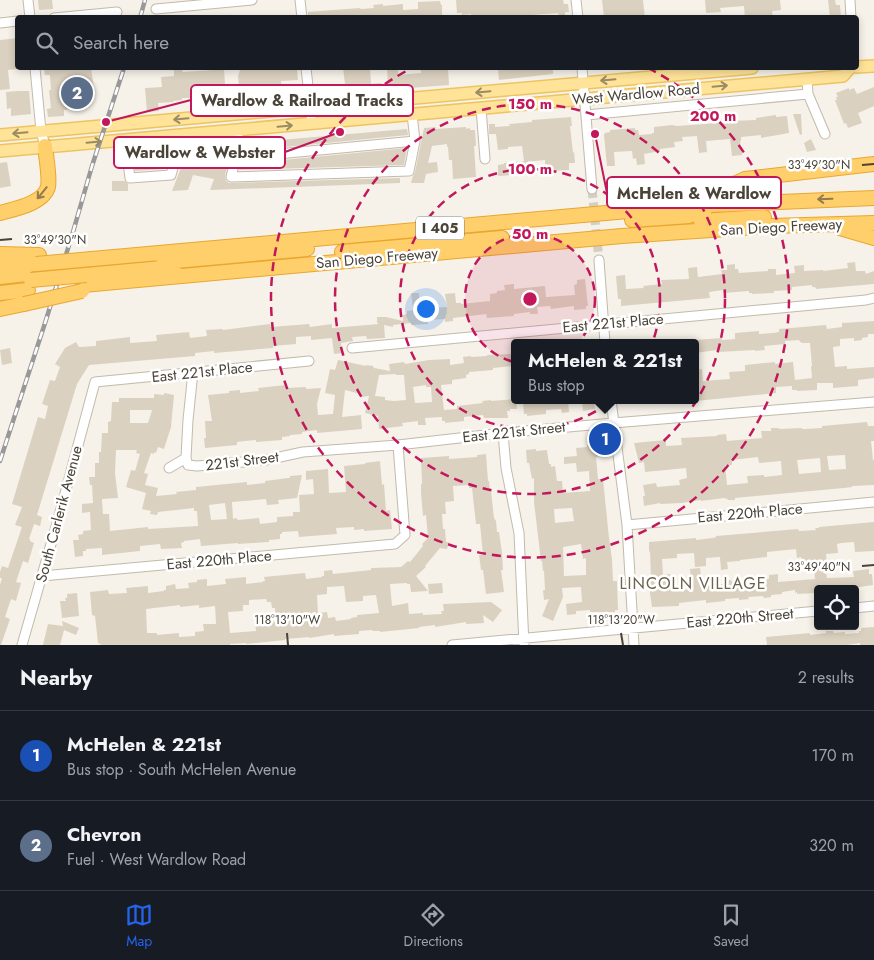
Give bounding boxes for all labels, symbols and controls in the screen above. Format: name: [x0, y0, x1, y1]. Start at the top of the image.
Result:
search box: [15, 15, 859, 70]
icon: search: [33, 29, 61, 57]
text: Search here: [73, 29, 169, 56]
pin: 2: [61, 74, 93, 112]
one-way arrow: [601, 75, 617, 85]
street label: West Wardlow Road: [571, 77, 701, 111]
one-way arrow: [712, 81, 728, 91]
callout: Wardlow & Railroad Tracks: [191, 85, 413, 116]
one-way arrow: [475, 87, 491, 96]
text: Wardlow & Railroad Tracks: [201, 89, 403, 112]
text: 150 m: [508, 93, 552, 115]
text: 200 m: [690, 105, 736, 127]
one-way arrow: [174, 114, 190, 123]
one-way arrow: [276, 121, 292, 131]
one-way arrow: [13, 128, 29, 138]
callout: Wardlow & Webster: [114, 137, 285, 168]
one-way arrow: [86, 138, 102, 147]
text: Wardlow & Webster: [125, 141, 276, 164]
text: 33°49'30"N: [788, 156, 850, 174]
text: 100 m: [508, 158, 552, 180]
callout: McHelen & Wardlow: [607, 177, 781, 208]
text: McHelen & Wardlow: [617, 182, 772, 205]
one-way arrow: [37, 186, 48, 199]
one-way arrow: [818, 194, 834, 204]
street label: San Diego Freeway: [719, 213, 843, 241]
road number: I 405: [416, 217, 464, 240]
text: 50 m: [512, 223, 548, 245]
text: 33°49'30"N: [24, 231, 86, 249]
street label: San Diego Freeway: [315, 242, 439, 274]
centre of rings: [521, 290, 539, 308]
your location: [413, 296, 439, 322]
street label: East 221st Place: [562, 308, 665, 338]
popup: [511, 339, 699, 404]
text: McHelen & 221st: [528, 347, 682, 374]
street label: East 221st Place: [150, 356, 254, 388]
text: Bus stop: [528, 374, 585, 397]
street label: East 221st Street: [461, 416, 567, 448]
pin: 1: [589, 420, 621, 458]
street label: South Carlerik Avenue: [30, 443, 88, 585]
street label: 221st Street: [204, 446, 280, 476]
street label: East 220th Place: [697, 497, 804, 529]
street label: East 220th Place: [166, 544, 273, 576]
text: 33°49'40"N: [788, 558, 850, 576]
district label: LINCOLN VILLAGE: [619, 572, 767, 595]
map controls: [814, 585, 859, 630]
button: locate: [814, 585, 859, 630]
street label: East 220th Street: [686, 602, 795, 634]
text: 118°13'10"W: [254, 611, 320, 629]
text: 118°13'20"W: [587, 611, 655, 629]
text: Nearby: [20, 663, 92, 693]
text: 2 results: [798, 666, 854, 689]
text: McHelen & 221st: [67, 731, 221, 758]
text: 1: [32, 744, 40, 767]
text: 170 m: [812, 744, 854, 767]
text: Bus stop · South McHelen Avenue: [67, 758, 296, 781]
text: Chevron: [67, 821, 141, 848]
text: 2: [31, 834, 41, 857]
text: 320 m: [809, 834, 854, 857]
text: Fuel · West Wardlow Road: [67, 848, 246, 871]
tab: Map: [125, 901, 153, 951]
tab: Directions: [404, 901, 463, 951]
tab: Saved: [713, 901, 749, 951]

